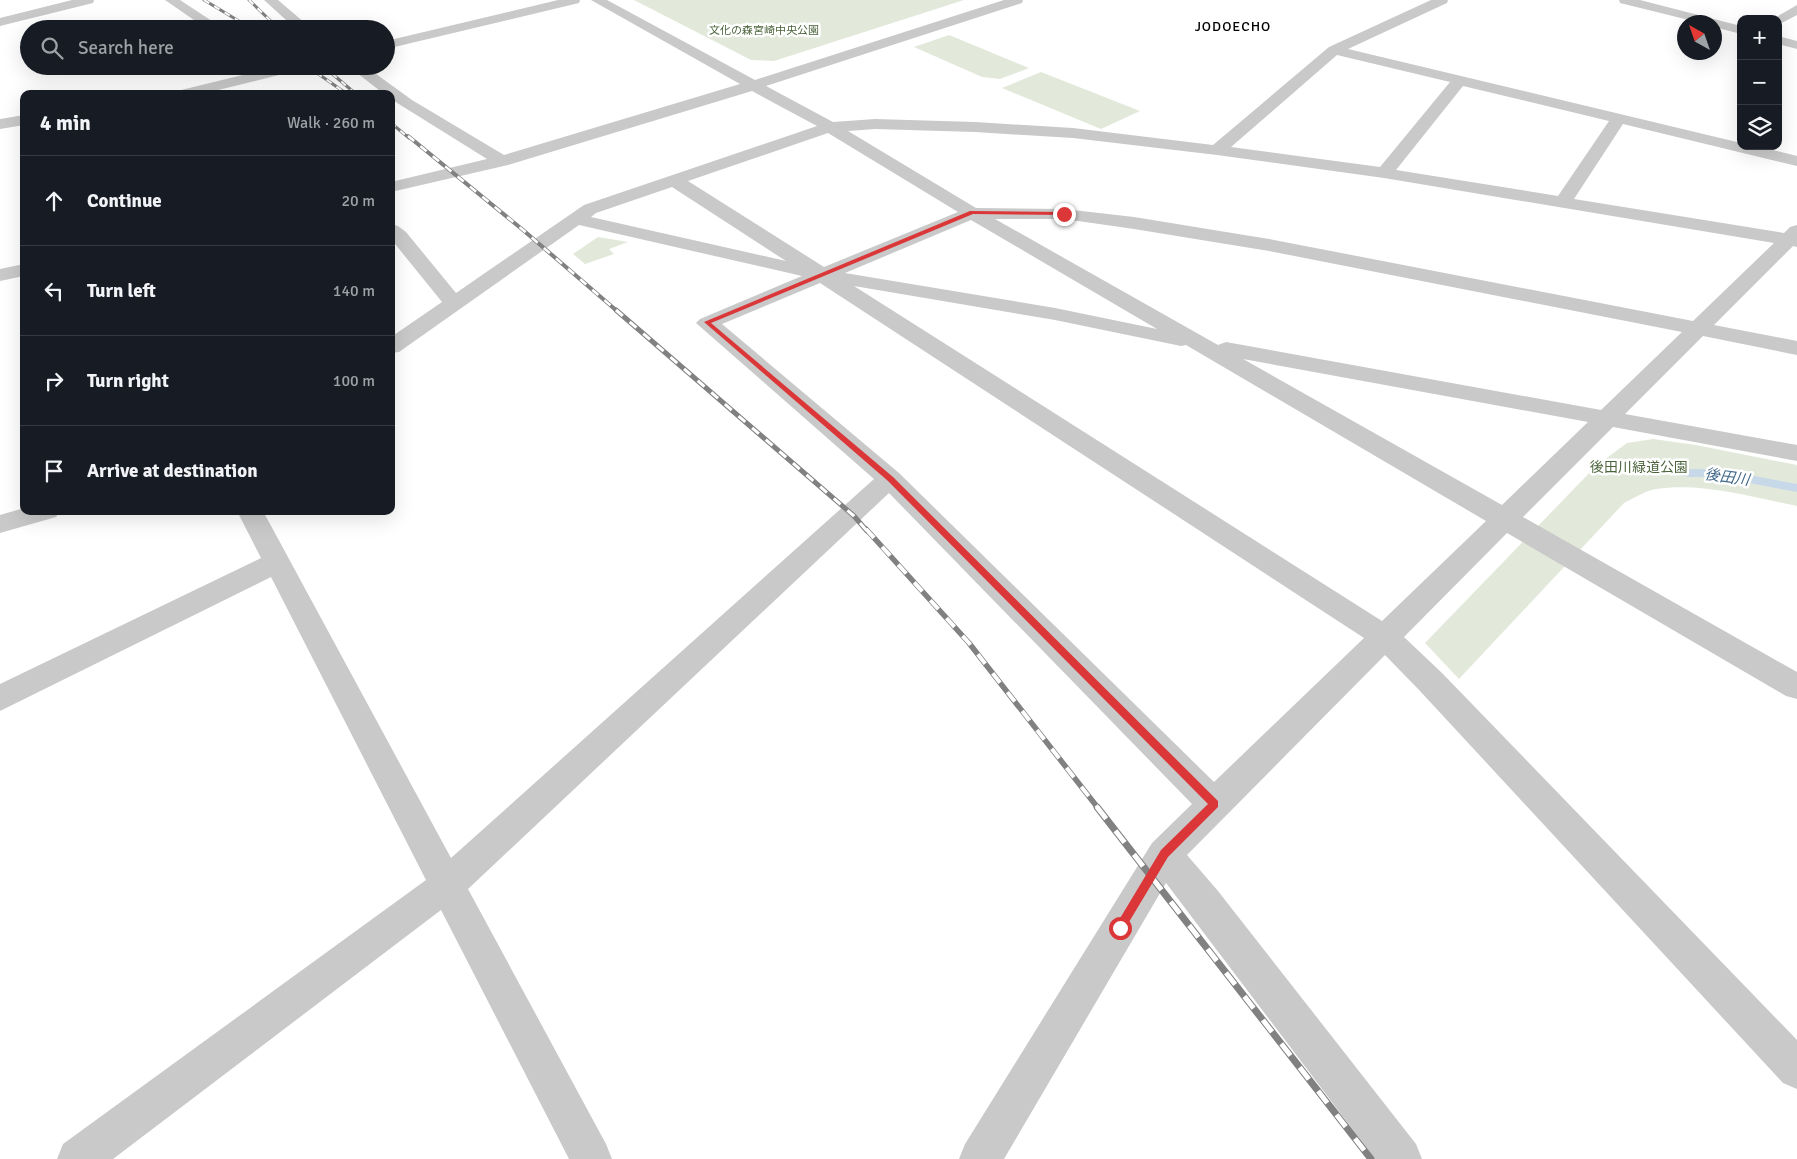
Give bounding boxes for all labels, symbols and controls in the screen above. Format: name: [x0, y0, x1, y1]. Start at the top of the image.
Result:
north arrow: [1677, 15, 1722, 60]
map controls: [1737, 15, 1782, 150]
button: +: [1737, 15, 1782, 60]
district label: JODOECHO: [1195, 18, 1271, 35]
search box: [20, 20, 395, 75]
park label: 文化の森宮崎中央公園: [709, 24, 819, 37]
icon: search: [38, 34, 66, 62]
text: Search here: [78, 36, 174, 60]
button: −: [1737, 60, 1782, 105]
button: layers: [1737, 105, 1782, 150]
text: 4 min: [40, 110, 91, 136]
text: Walk · 260 m: [287, 113, 375, 133]
icon: ahead: [40, 187, 68, 215]
text: Continue: [87, 189, 162, 213]
text: 20 m: [341, 191, 375, 211]
route end: [1053, 203, 1076, 226]
icon: left: [40, 277, 68, 305]
text: Turn left: [87, 279, 156, 303]
text: 140 m: [333, 281, 375, 301]
icon: right: [40, 367, 68, 395]
text: Turn right: [87, 369, 169, 393]
text: 100 m: [333, 371, 375, 391]
icon: arrive: [40, 457, 68, 485]
text: Arrive at destination: [87, 459, 258, 483]
park label: 後田川緑道公園: [1590, 459, 1688, 476]
water label: 後田川: [1703, 465, 1753, 489]
route start: [1109, 917, 1132, 940]

